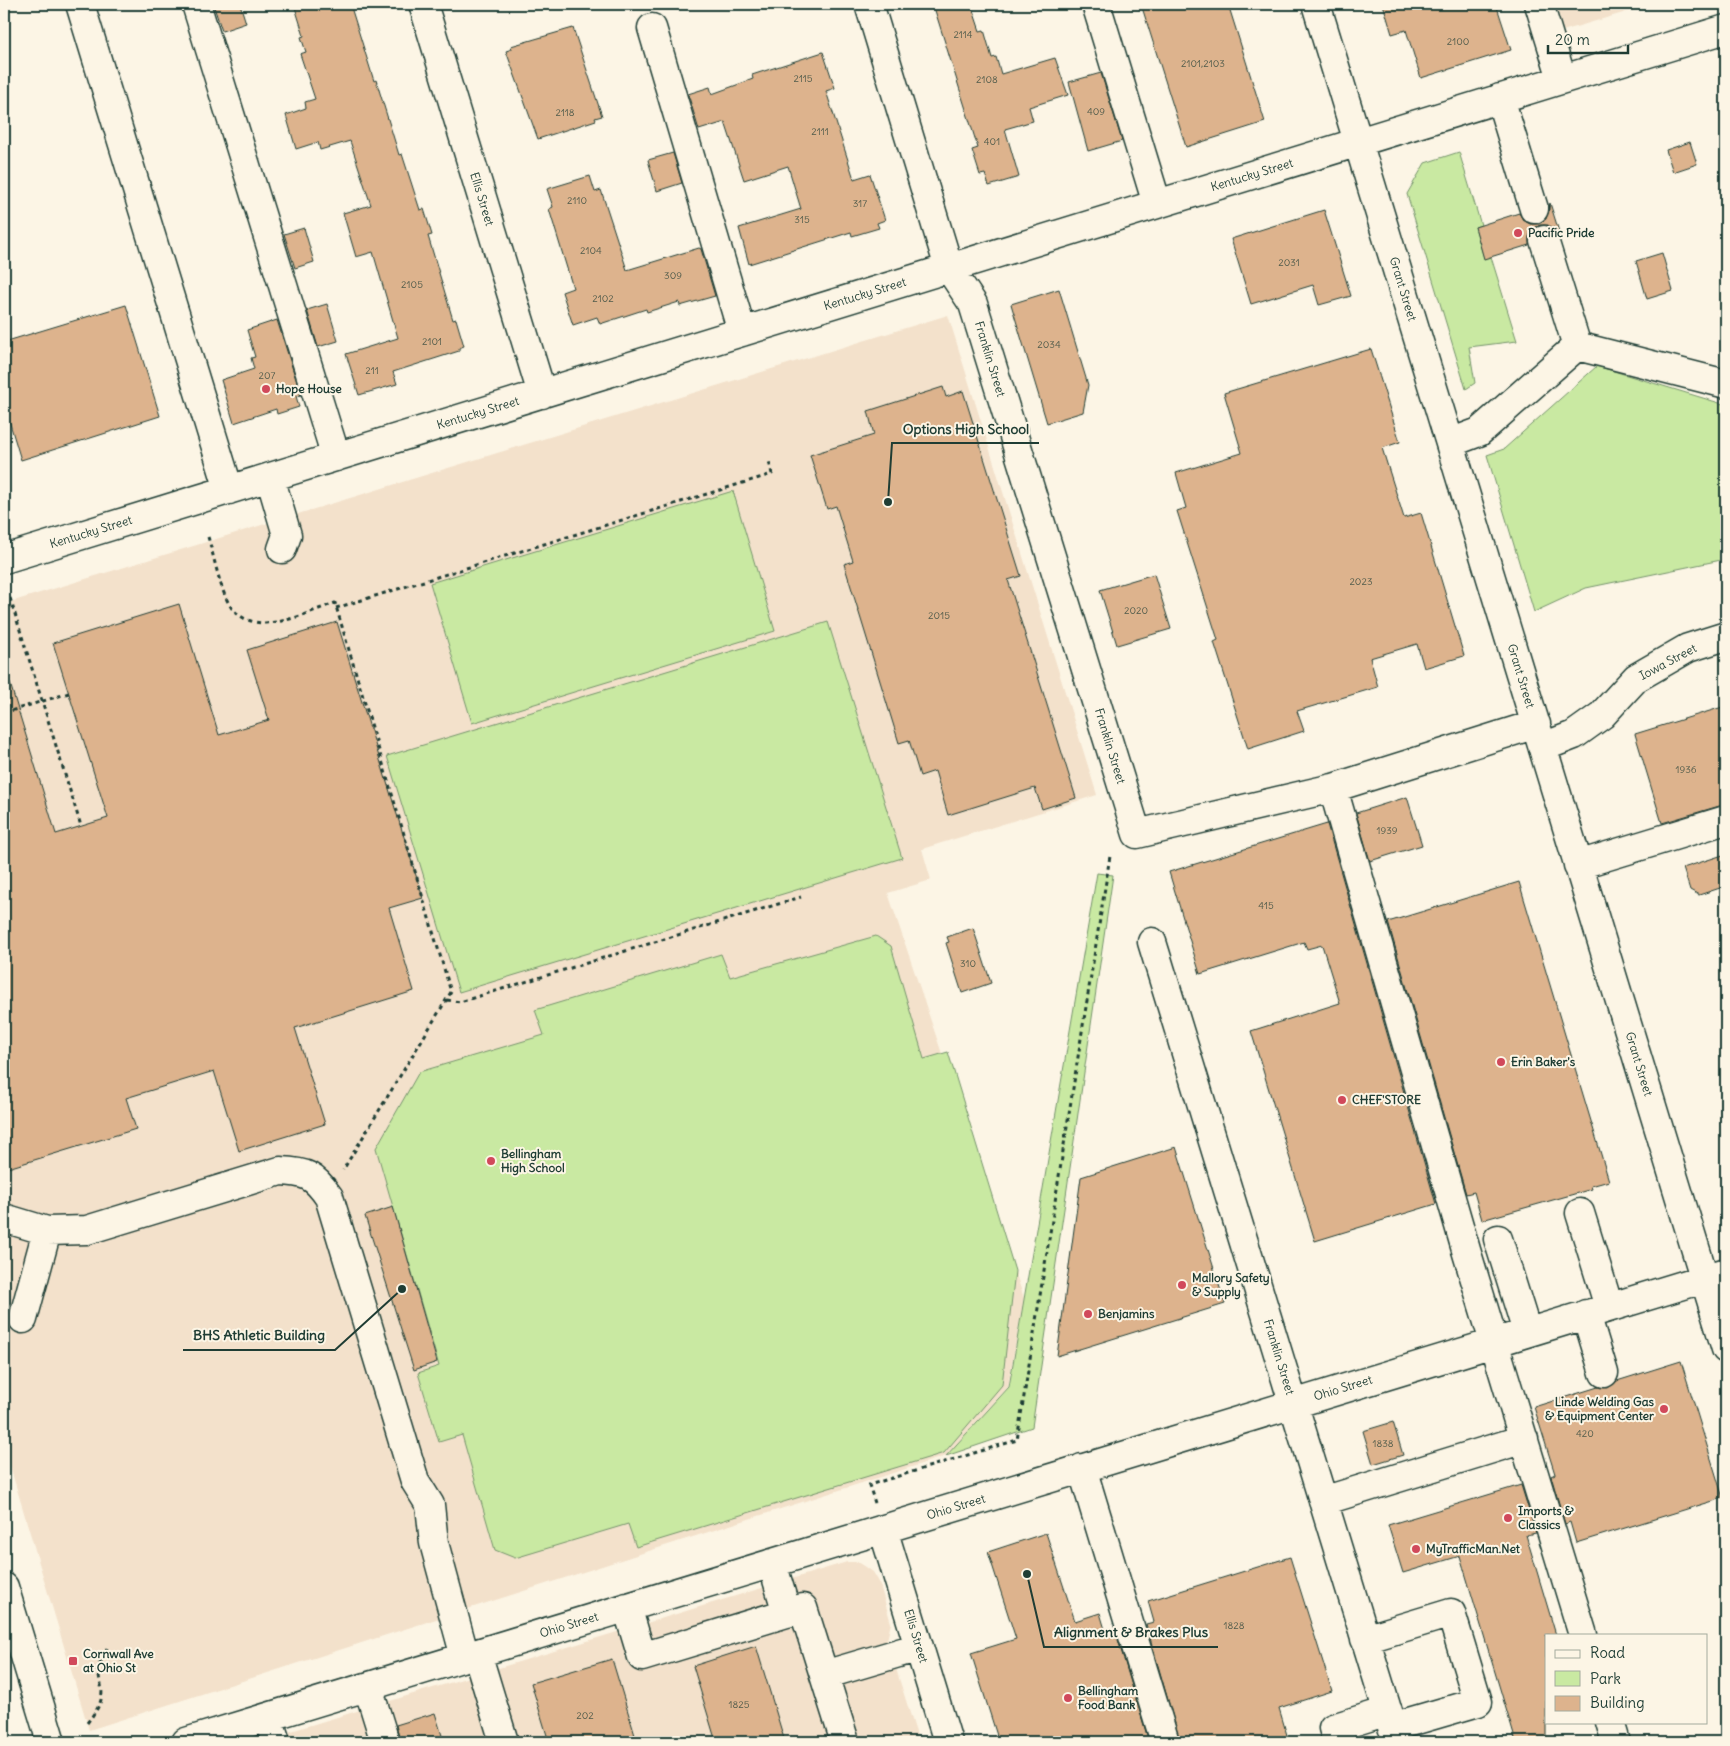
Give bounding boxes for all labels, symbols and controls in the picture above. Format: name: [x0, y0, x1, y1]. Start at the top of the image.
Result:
scale bar: [1548, 22, 1628, 54]
house number: 2114: [953, 28, 973, 41]
text: 20 m: [1555, 30, 1590, 49]
house number: 2100: [1447, 35, 1469, 48]
house number: 2101,2103: [1181, 57, 1225, 70]
house number: 2115: [793, 72, 813, 85]
house number: 2108: [976, 73, 998, 86]
house number: 409: [1087, 105, 1105, 118]
house number: 2118: [555, 106, 575, 119]
house number: 2111: [811, 125, 829, 138]
house number: 401: [984, 135, 1000, 148]
street label: Kentucky Street: [1209, 155, 1295, 194]
street label: Ellis Street: [467, 170, 498, 228]
house number: 2110: [567, 194, 587, 207]
house number: 317: [853, 197, 867, 210]
house number: 315: [794, 213, 810, 226]
place label: Pacific Pride: [1528, 225, 1595, 240]
marker: Pacific Pride: [1512, 227, 1524, 239]
house number: 2104: [580, 244, 602, 257]
street label: Grant Street: [1387, 255, 1420, 323]
house number: 2031: [1278, 256, 1300, 269]
house number: 309: [664, 269, 682, 282]
street label: Kentucky Street: [822, 274, 908, 313]
house number: 2105: [401, 278, 423, 291]
house number: 2102: [592, 292, 614, 305]
street label: Franklin Street: [972, 319, 1009, 398]
house number: 2101: [422, 335, 442, 348]
house number: 2034: [1037, 338, 1061, 351]
house number: 211: [365, 364, 379, 377]
house number: 207: [259, 369, 276, 382]
place label: Hope House: [276, 381, 342, 397]
marker: Hope House: [260, 383, 272, 395]
street label: Kentucky Street: [435, 393, 521, 432]
callout: Options High School: [892, 414, 1039, 443]
text: Options High School: [903, 420, 1029, 438]
street label: Kentucky Street: [48, 512, 134, 551]
house number: 2023: [1349, 575, 1373, 588]
house number: 2020: [1124, 604, 1148, 617]
house number: 2015: [928, 609, 950, 622]
street label: Iowa Street: [1637, 640, 1699, 683]
street label: Grant Street: [1505, 642, 1538, 710]
street label: Franklin Street: [1092, 706, 1129, 785]
house number: 1936: [1675, 763, 1697, 776]
house number: 1939: [1376, 824, 1398, 837]
house number: 415: [1258, 899, 1274, 912]
house number: 310: [960, 957, 976, 970]
street label: Grant Street: [1623, 1030, 1656, 1098]
place label: Erin Baker's: [1511, 1054, 1576, 1069]
marker: Erin Baker's: [1495, 1056, 1507, 1068]
place label: CHEF'STORE: [1352, 1092, 1421, 1107]
marker: CHEF'STORE: [1336, 1094, 1348, 1106]
place label: Bellingham High School: [501, 1146, 565, 1176]
marker: Bellingham High School: [485, 1155, 497, 1167]
place label: Mallory Safety & Supply: [1192, 1270, 1270, 1300]
marker: Mallory Safety & Supply: [1176, 1279, 1188, 1291]
place label: Benjamins: [1098, 1306, 1155, 1321]
marker: Benjamins: [1082, 1308, 1094, 1320]
street label: Franklin Street: [1261, 1317, 1298, 1396]
callout: BHS Athletic Building: [183, 1321, 335, 1350]
text: BHS Athletic Building: [193, 1326, 325, 1344]
street label: Ohio Street: [1312, 1372, 1374, 1404]
place label: Linde Welding Gas & Equipment Center: [1545, 1394, 1655, 1424]
marker: Linde Welding Gas & Equipment Center: [1658, 1403, 1670, 1415]
house number: 420: [1576, 1427, 1594, 1440]
house number: 1838: [1372, 1437, 1394, 1450]
street label: Ohio Street: [925, 1491, 987, 1523]
place label: Imports & Classics: [1518, 1503, 1575, 1532]
marker: Imports & Classics: [1502, 1512, 1514, 1524]
place label: MyTrafficMan.Net: [1426, 1541, 1521, 1557]
marker: MyTrafficMan.Net: [1410, 1543, 1422, 1555]
street label: Ellis Street: [901, 1607, 932, 1665]
street label: Ohio Street: [538, 1609, 600, 1641]
callout: Alignment & Brakes Plus: [1044, 1618, 1218, 1647]
house number: 1828: [1224, 1619, 1245, 1632]
text: Alignment & Brakes Plus: [1054, 1623, 1209, 1641]
legend: [1545, 1634, 1708, 1724]
text: Road: [1590, 1643, 1625, 1662]
place label: Cornwall Ave at Ohio St: [83, 1646, 154, 1675]
marker: Cornwall Ave at Ohio St: [67, 1655, 79, 1667]
text: Park: [1590, 1669, 1621, 1688]
place label: Bellingham Food Bank: [1078, 1683, 1139, 1712]
marker: Bellingham Food Bank: [1062, 1692, 1074, 1704]
text: Building: [1590, 1693, 1645, 1712]
house number: 1825: [729, 1698, 750, 1711]
house number: 202: [576, 1709, 594, 1722]

